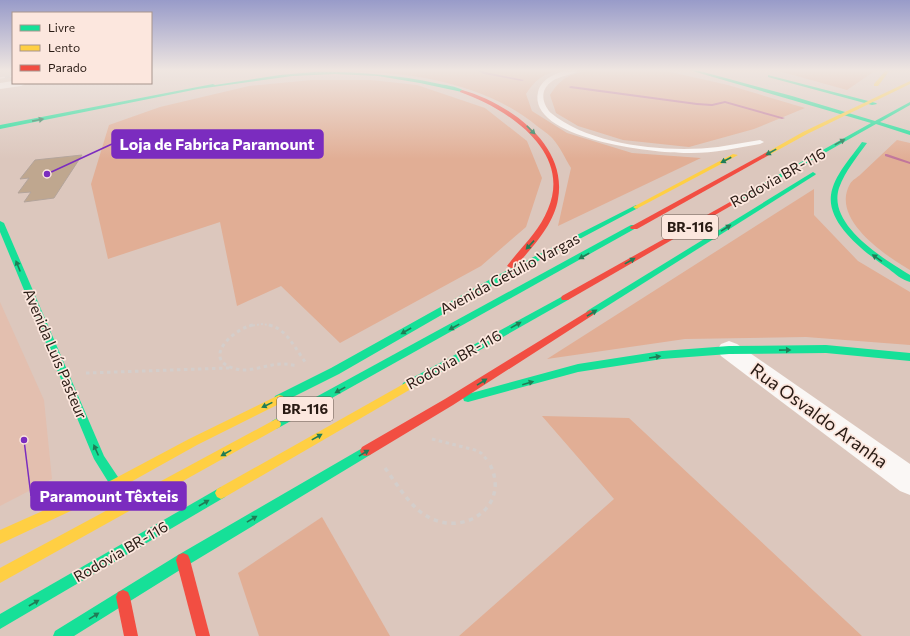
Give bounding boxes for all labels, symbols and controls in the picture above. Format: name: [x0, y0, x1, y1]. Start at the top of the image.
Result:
legend: [12, 12, 152, 84]
text: Livre: [48, 20, 75, 34]
text: Lento: [48, 40, 80, 54]
text: Parado: [48, 60, 87, 74]
one-way arrow: [32, 116, 44, 122]
one-way arrow: [526, 125, 536, 135]
callout: Loja de Fabrica Paramount: [112, 130, 323, 158]
text: Loja de Fabrica Paramount: [119, 134, 315, 153]
one-way arrow: [835, 139, 846, 146]
street label: Rodovia BR-116: [727, 144, 828, 211]
one-way arrow: [765, 149, 777, 156]
one-way arrow: [720, 157, 732, 163]
road number: BR-116: [662, 215, 718, 239]
one-way arrow: [720, 225, 732, 232]
street label: Avenida Getúlio Vargas: [437, 229, 583, 318]
one-way arrow: [525, 240, 535, 250]
one-way arrow: [578, 252, 590, 259]
one-way arrow: [872, 254, 883, 262]
one-way arrow: [624, 258, 635, 265]
one-way arrow: [15, 259, 21, 271]
street label: Avenida Luís Pasteur: [20, 286, 92, 421]
one-way arrow: [586, 309, 598, 316]
one-way arrow: [510, 321, 522, 328]
one-way arrow: [448, 324, 460, 331]
street label: Rodovia BR-116: [403, 326, 504, 393]
one-way arrow: [400, 327, 412, 334]
one-way arrow: [779, 347, 792, 353]
one-way arrow: [649, 353, 661, 359]
street label: Rua Osvaldo Aranha: [747, 358, 892, 472]
one-way arrow: [476, 378, 488, 385]
one-way arrow: [521, 379, 534, 385]
one-way arrow: [334, 387, 346, 393]
road number: BR-116: [277, 397, 333, 421]
one-way arrow: [261, 402, 273, 408]
one-way arrow: [311, 434, 323, 441]
one-way arrow: [93, 444, 99, 455]
one-way arrow: [220, 449, 232, 456]
one-way arrow: [358, 449, 370, 456]
callout: Paramount Têxteis: [31, 482, 186, 510]
text: Paramount Têxteis: [39, 486, 179, 505]
one-way arrow: [199, 499, 210, 506]
one-way arrow: [246, 515, 258, 522]
street label: Rodovia BR-116: [70, 517, 171, 585]
one-way arrow: [28, 599, 40, 606]
one-way arrow: [88, 612, 99, 619]

